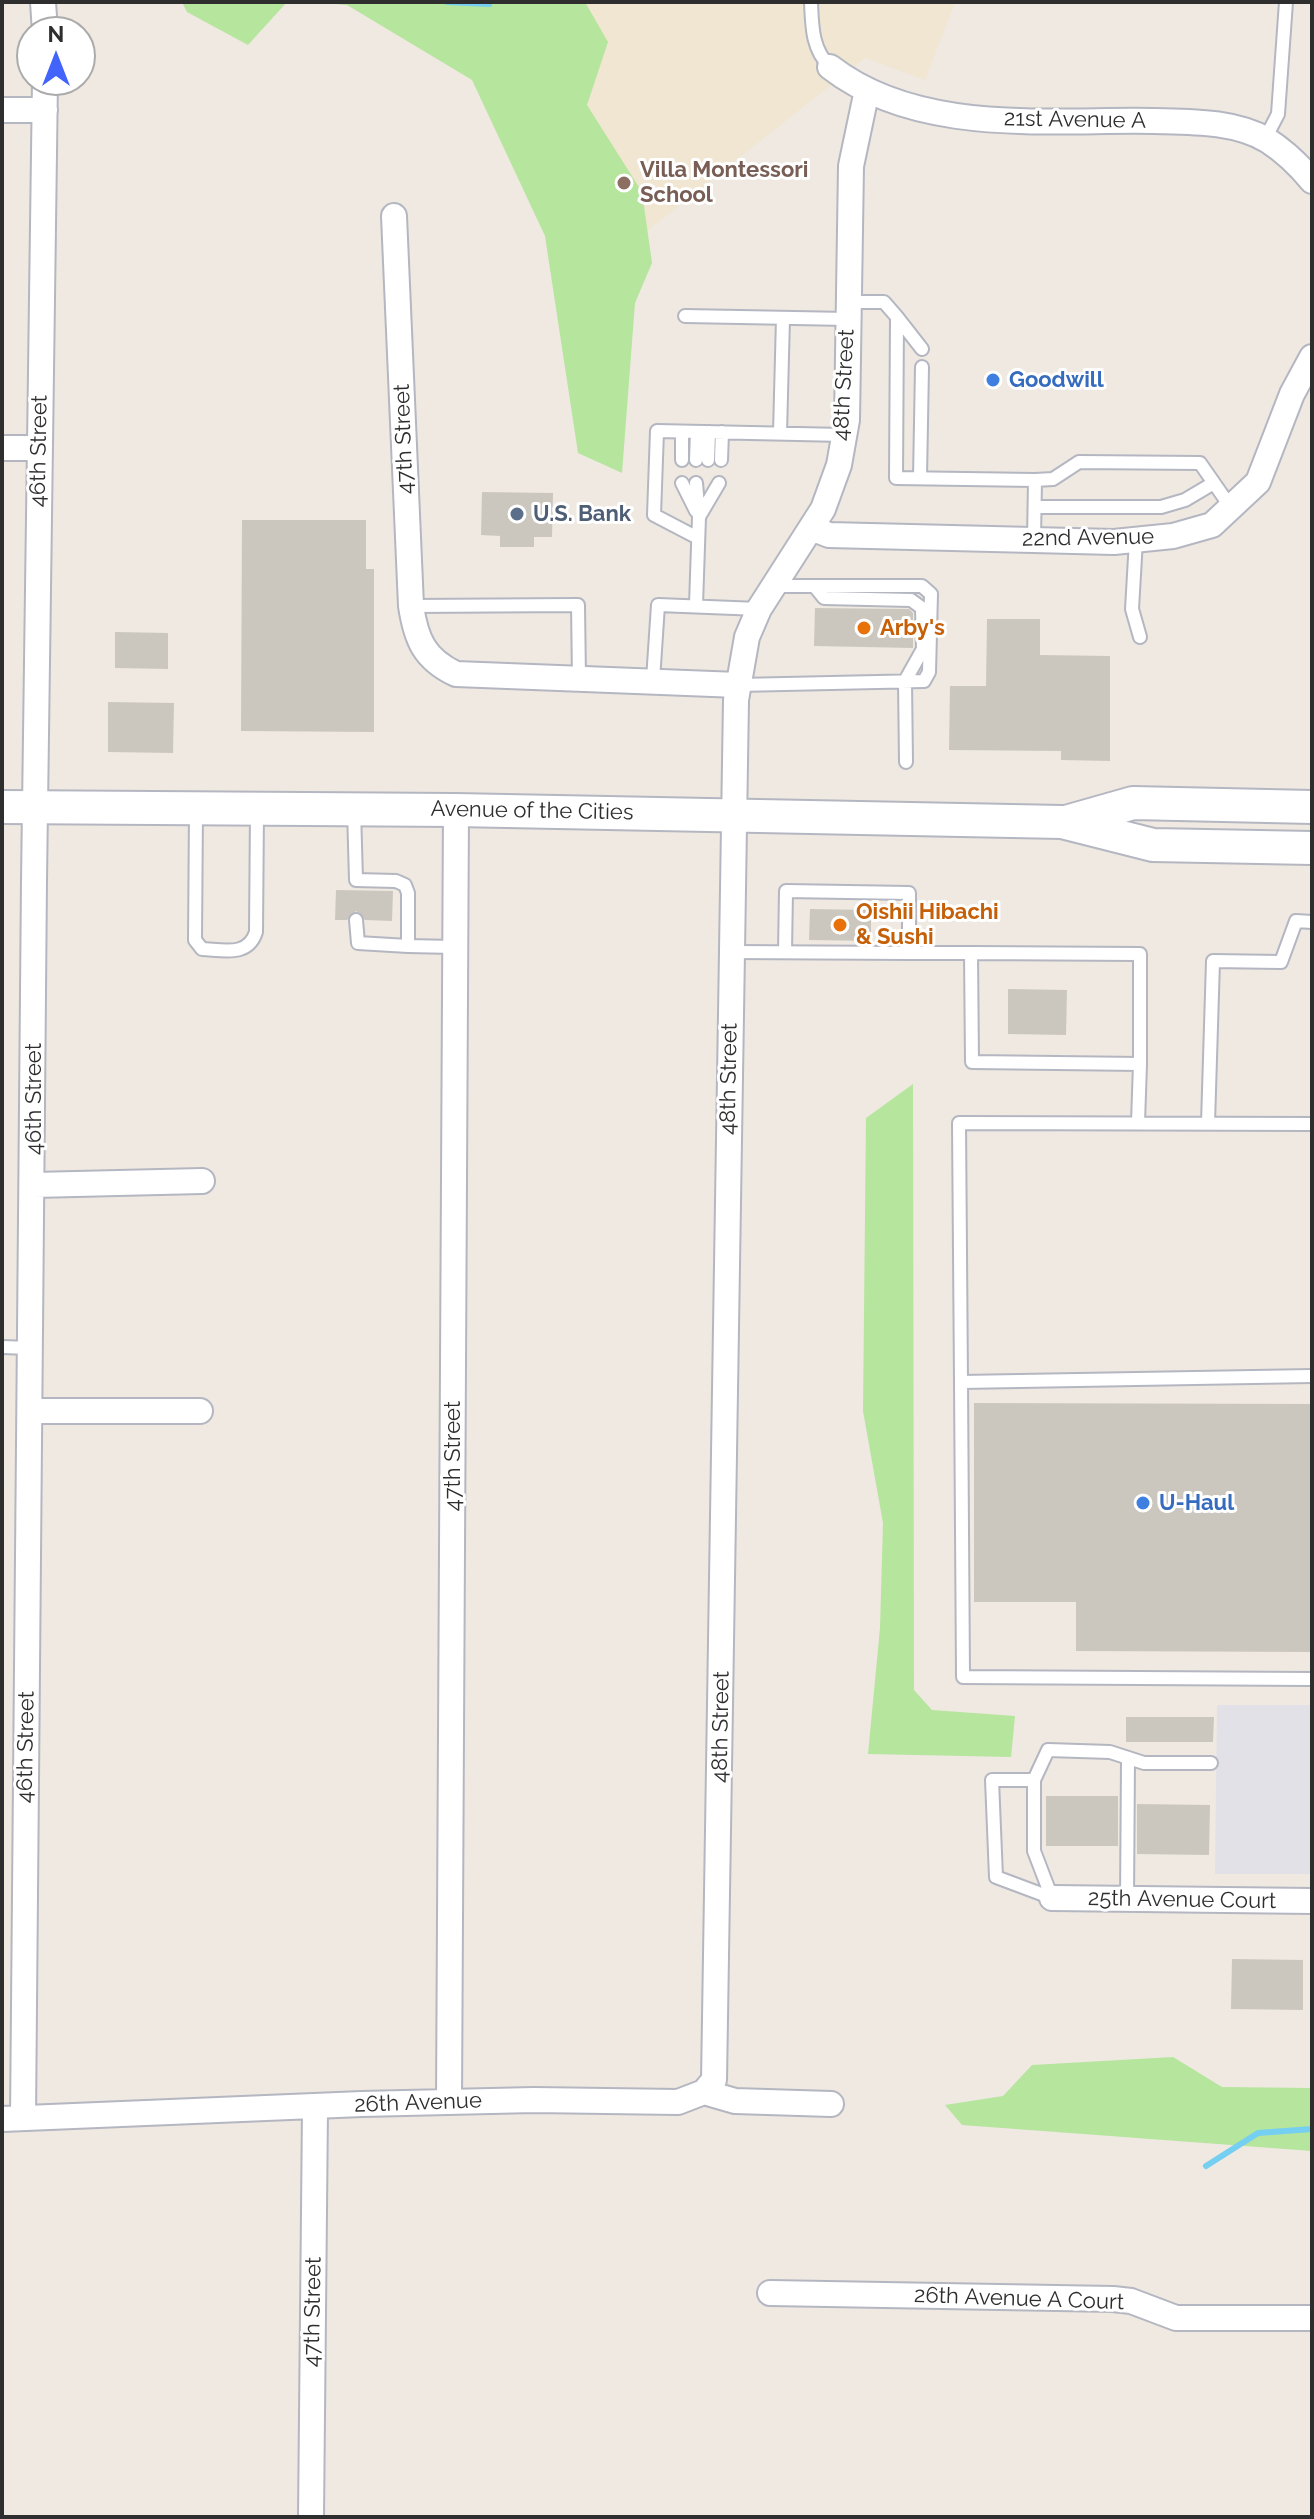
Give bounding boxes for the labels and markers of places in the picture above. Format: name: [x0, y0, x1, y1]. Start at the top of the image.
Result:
place label: Villa Montessori School: [640, 157, 808, 208]
marker: Villa Montessori School: [615, 174, 633, 192]
place label: Goodwill: [1009, 367, 1104, 393]
marker: Goodwill: [984, 371, 1002, 389]
place label: U.S. Bank: [533, 501, 631, 527]
marker: U.S. Bank: [508, 505, 526, 523]
place label: Arby's: [880, 615, 945, 641]
marker: Arby's: [855, 619, 873, 637]
place label: Oishii Hibachi & Sushi: [856, 899, 999, 950]
marker: Oishii Hibachi & Sushi: [831, 916, 849, 934]
place label: U-Haul: [1159, 1490, 1234, 1516]
marker: U-Haul: [1134, 1494, 1152, 1512]

